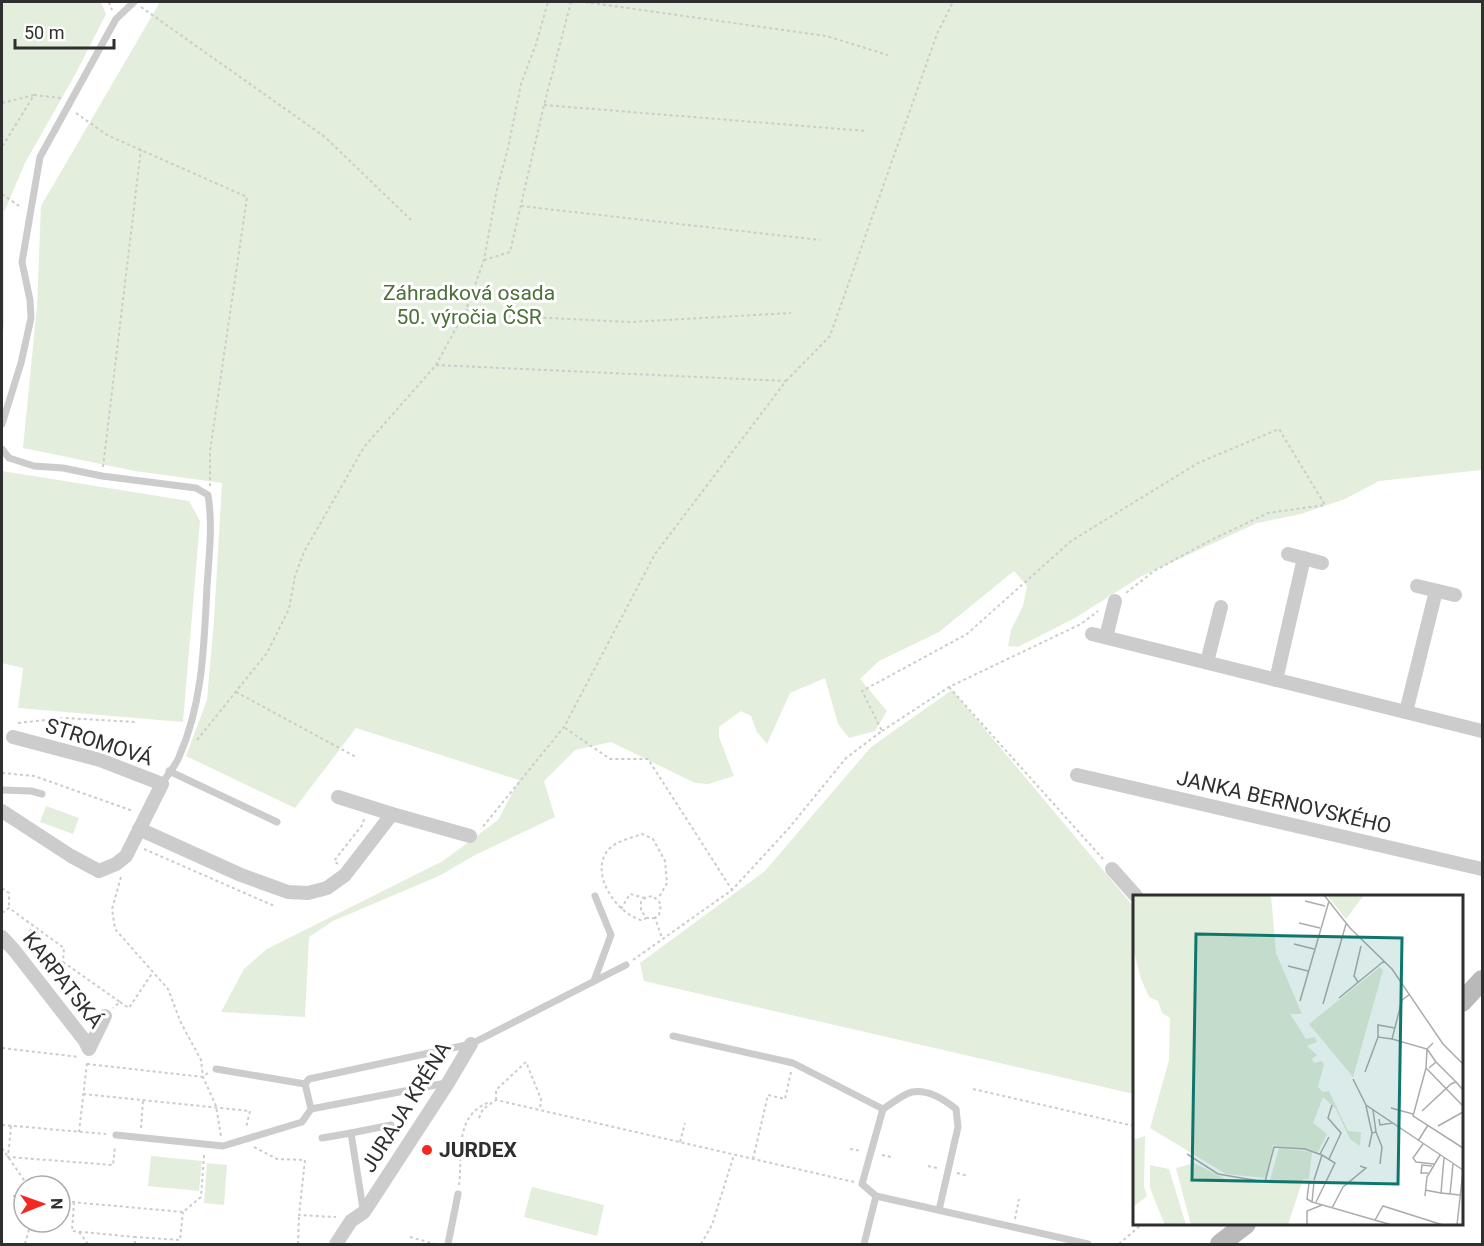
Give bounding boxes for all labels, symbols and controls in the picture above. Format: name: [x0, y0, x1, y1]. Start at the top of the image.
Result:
scale bar: [15, 12, 114, 50]
text: 50 m: [24, 22, 64, 43]
park label: Záhradková osada 50. výročia ČSR: [383, 281, 555, 329]
street label: STROMOVÁ: [42, 713, 156, 771]
street label: JANKA BERNOVSKÉHO: [1174, 766, 1394, 838]
inset map: [1133, 895, 1463, 1225]
street label: KARPATSKÁ: [18, 927, 108, 1033]
street label: JURAJA KRÉNA: [356, 1037, 456, 1177]
place label: JURDEX: [439, 1138, 517, 1162]
marker: JURDEX: [420, 1143, 434, 1157]
north arrow: [12, 1174, 72, 1234]
text: N: [47, 1198, 66, 1210]

